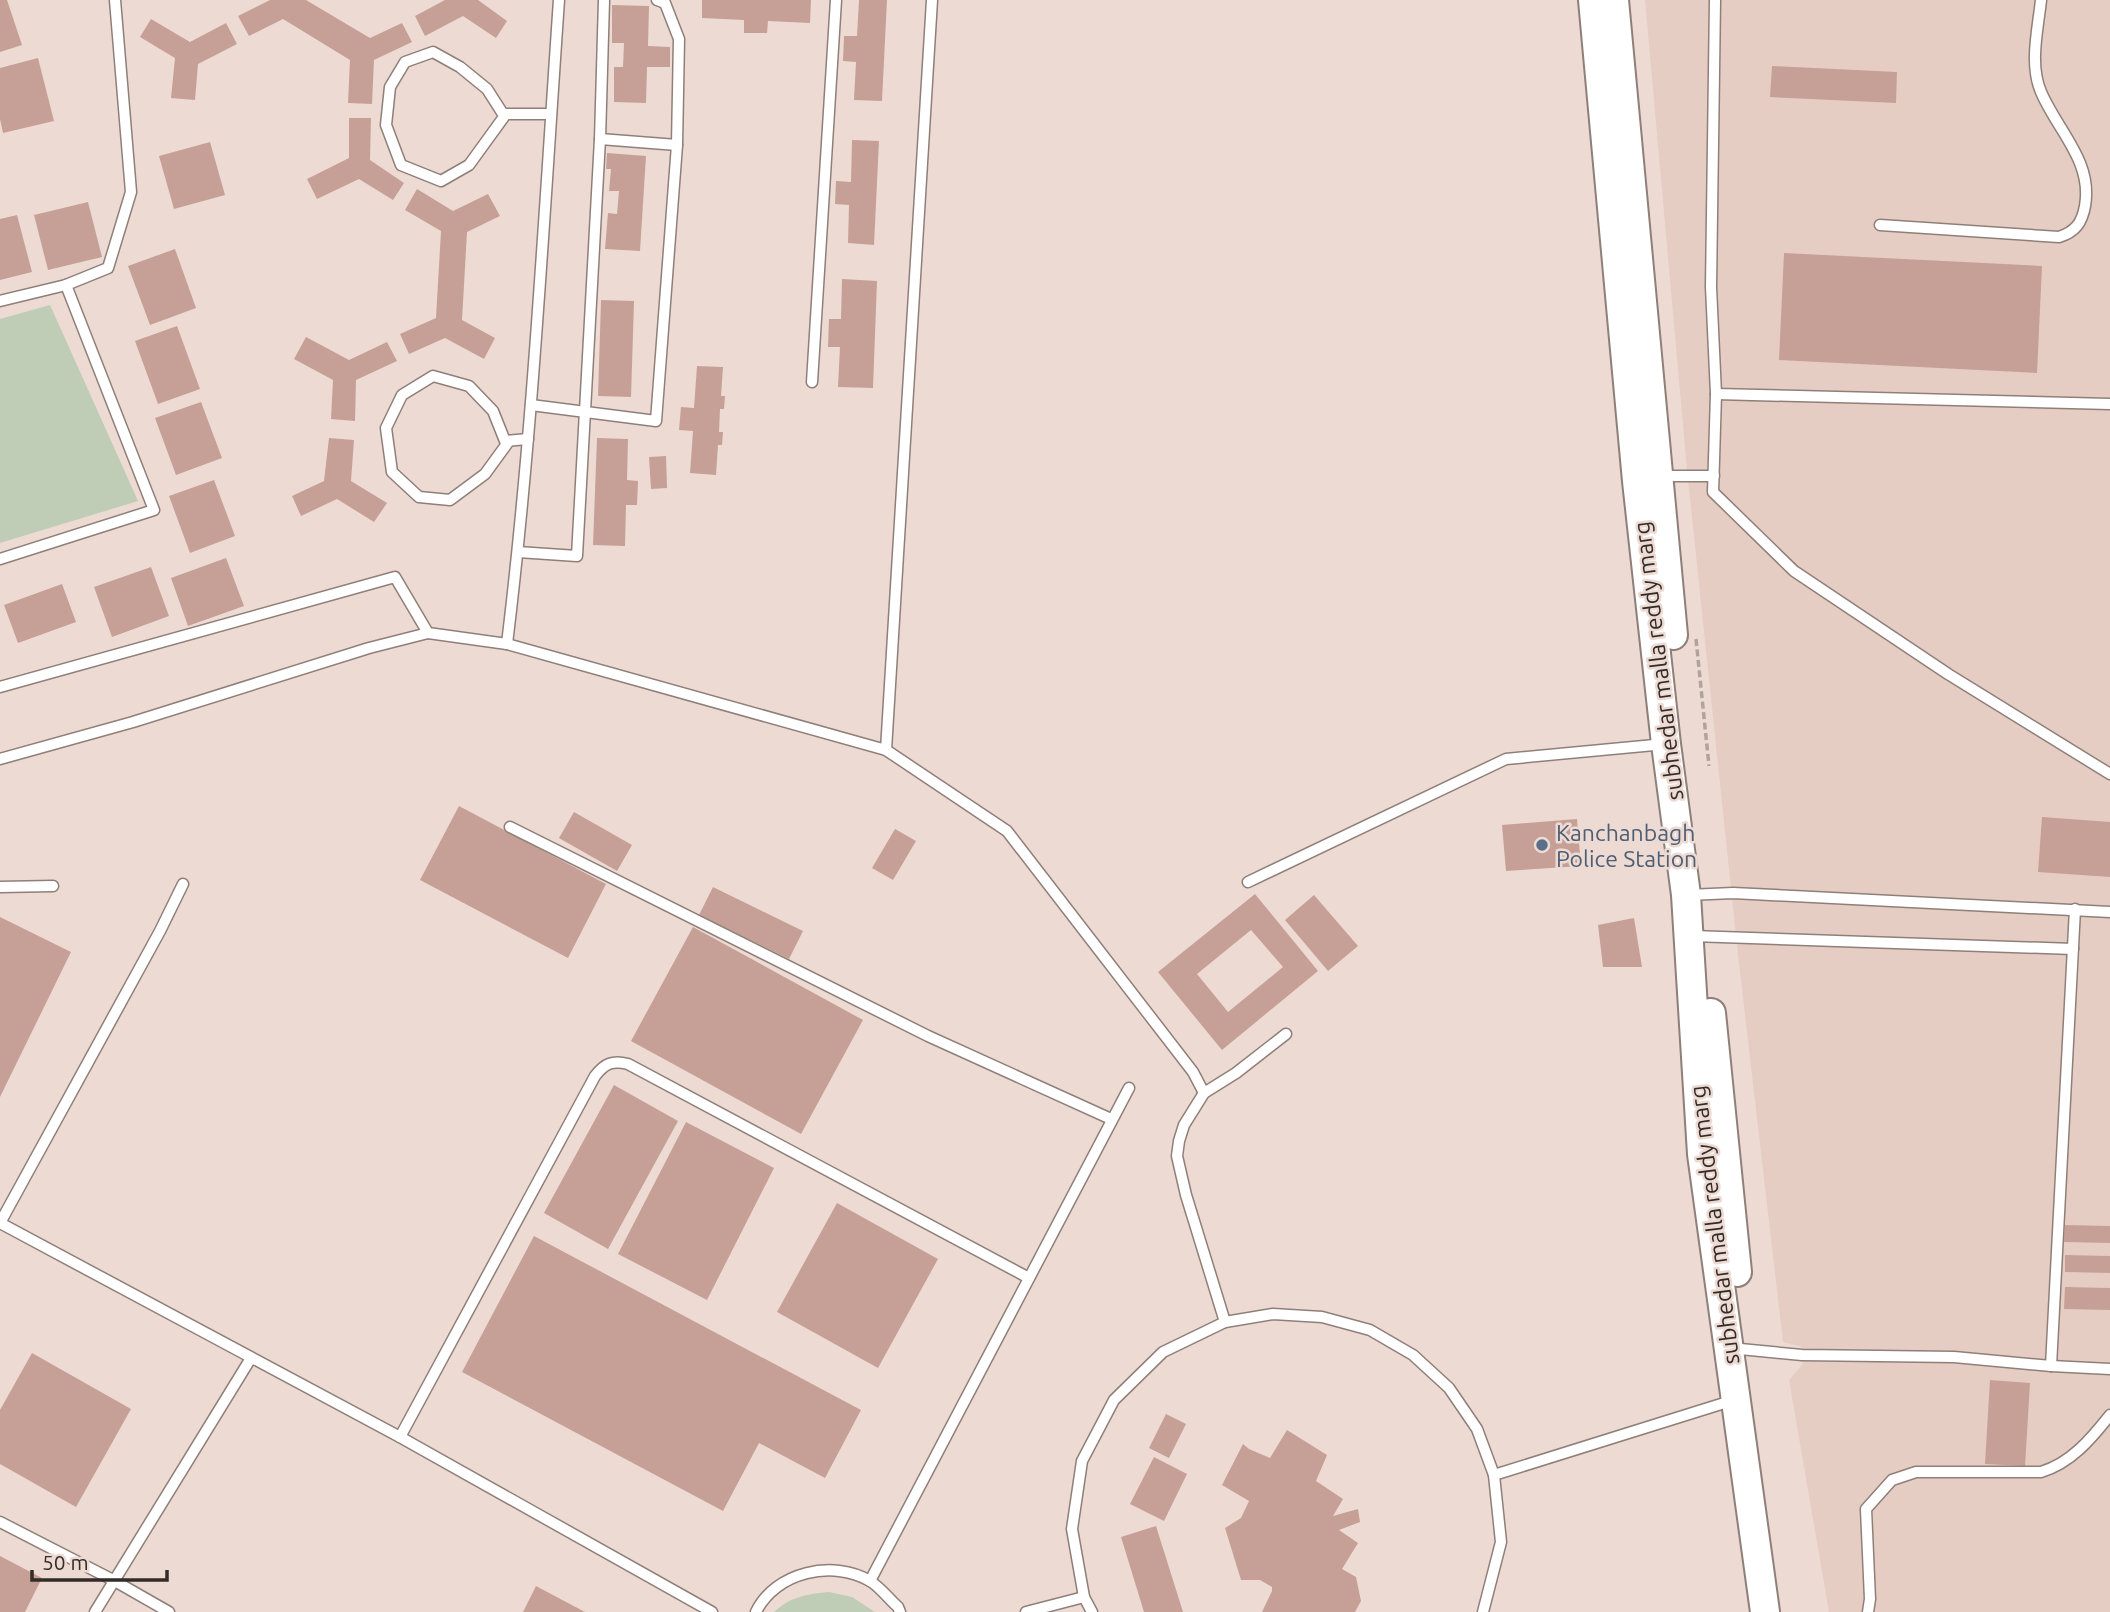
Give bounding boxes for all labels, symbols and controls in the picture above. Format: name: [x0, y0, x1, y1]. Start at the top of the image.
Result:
street label: subhedar malla reddy marg: [1628, 520, 1688, 802]
place label: Kanchanbagh Police Station: [1556, 820, 1697, 871]
marker: Kanchanbagh Police Station: [1534, 837, 1550, 853]
street label: subhedar malla reddy marg: [1684, 1084, 1744, 1366]
scale bar: [32, 1538, 166, 1582]
text: 50 m: [42, 1550, 89, 1574]

